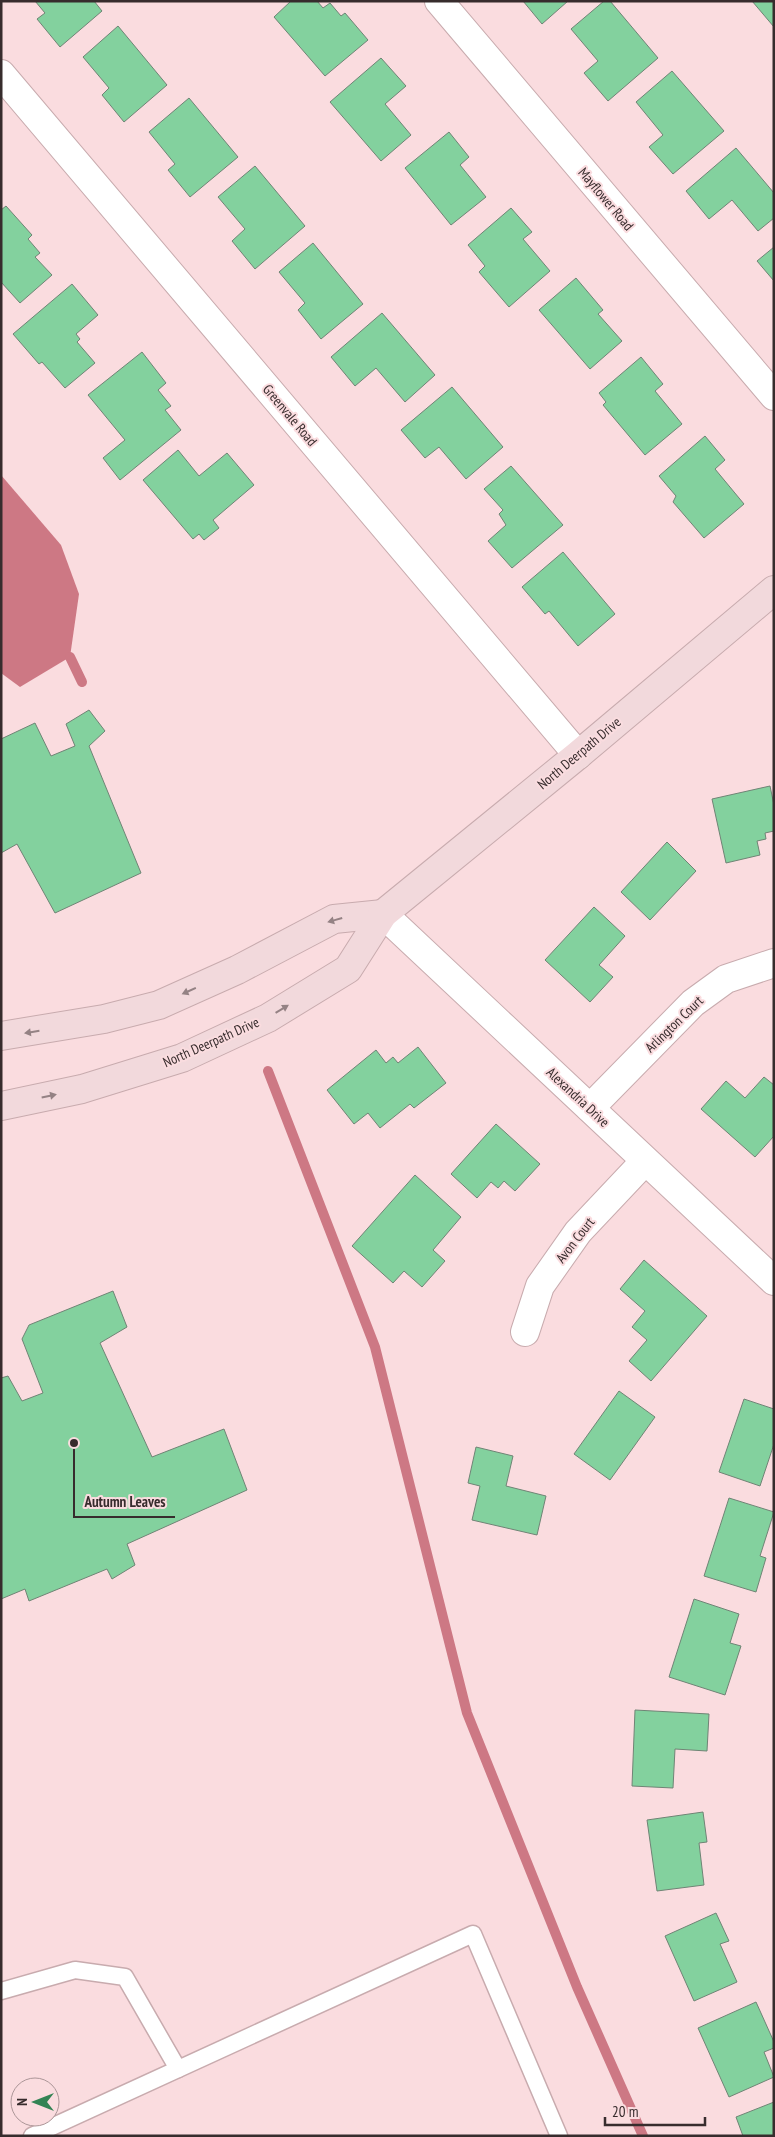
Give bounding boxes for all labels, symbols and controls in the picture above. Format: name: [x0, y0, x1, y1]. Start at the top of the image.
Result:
street label: Mayflower Road: [574, 164, 638, 234]
street label: Greenvale Road: [259, 380, 321, 450]
street label: North Deerpath Drive: [534, 713, 625, 793]
one-way arrow: [327, 917, 342, 925]
one-way arrow: [182, 988, 196, 996]
street label: Arlington Court: [641, 992, 707, 1056]
one-way arrow: [276, 1004, 289, 1014]
street label: North Deerpath Drive: [160, 1013, 262, 1071]
one-way arrow: [24, 1029, 40, 1037]
street label: Alexandria Drive: [543, 1063, 614, 1131]
one-way arrow: [41, 1092, 57, 1100]
street label: Avon Court: [552, 1213, 598, 1266]
callout: Autumn Leaves: [74, 1487, 175, 1517]
text: Autumn Leaves: [83, 1492, 166, 1511]
north arrow: [10, 2077, 60, 2127]
scale bar: [605, 2094, 705, 2126]
text: N: [13, 2098, 31, 2106]
text: 20 m: [612, 2102, 638, 2121]

